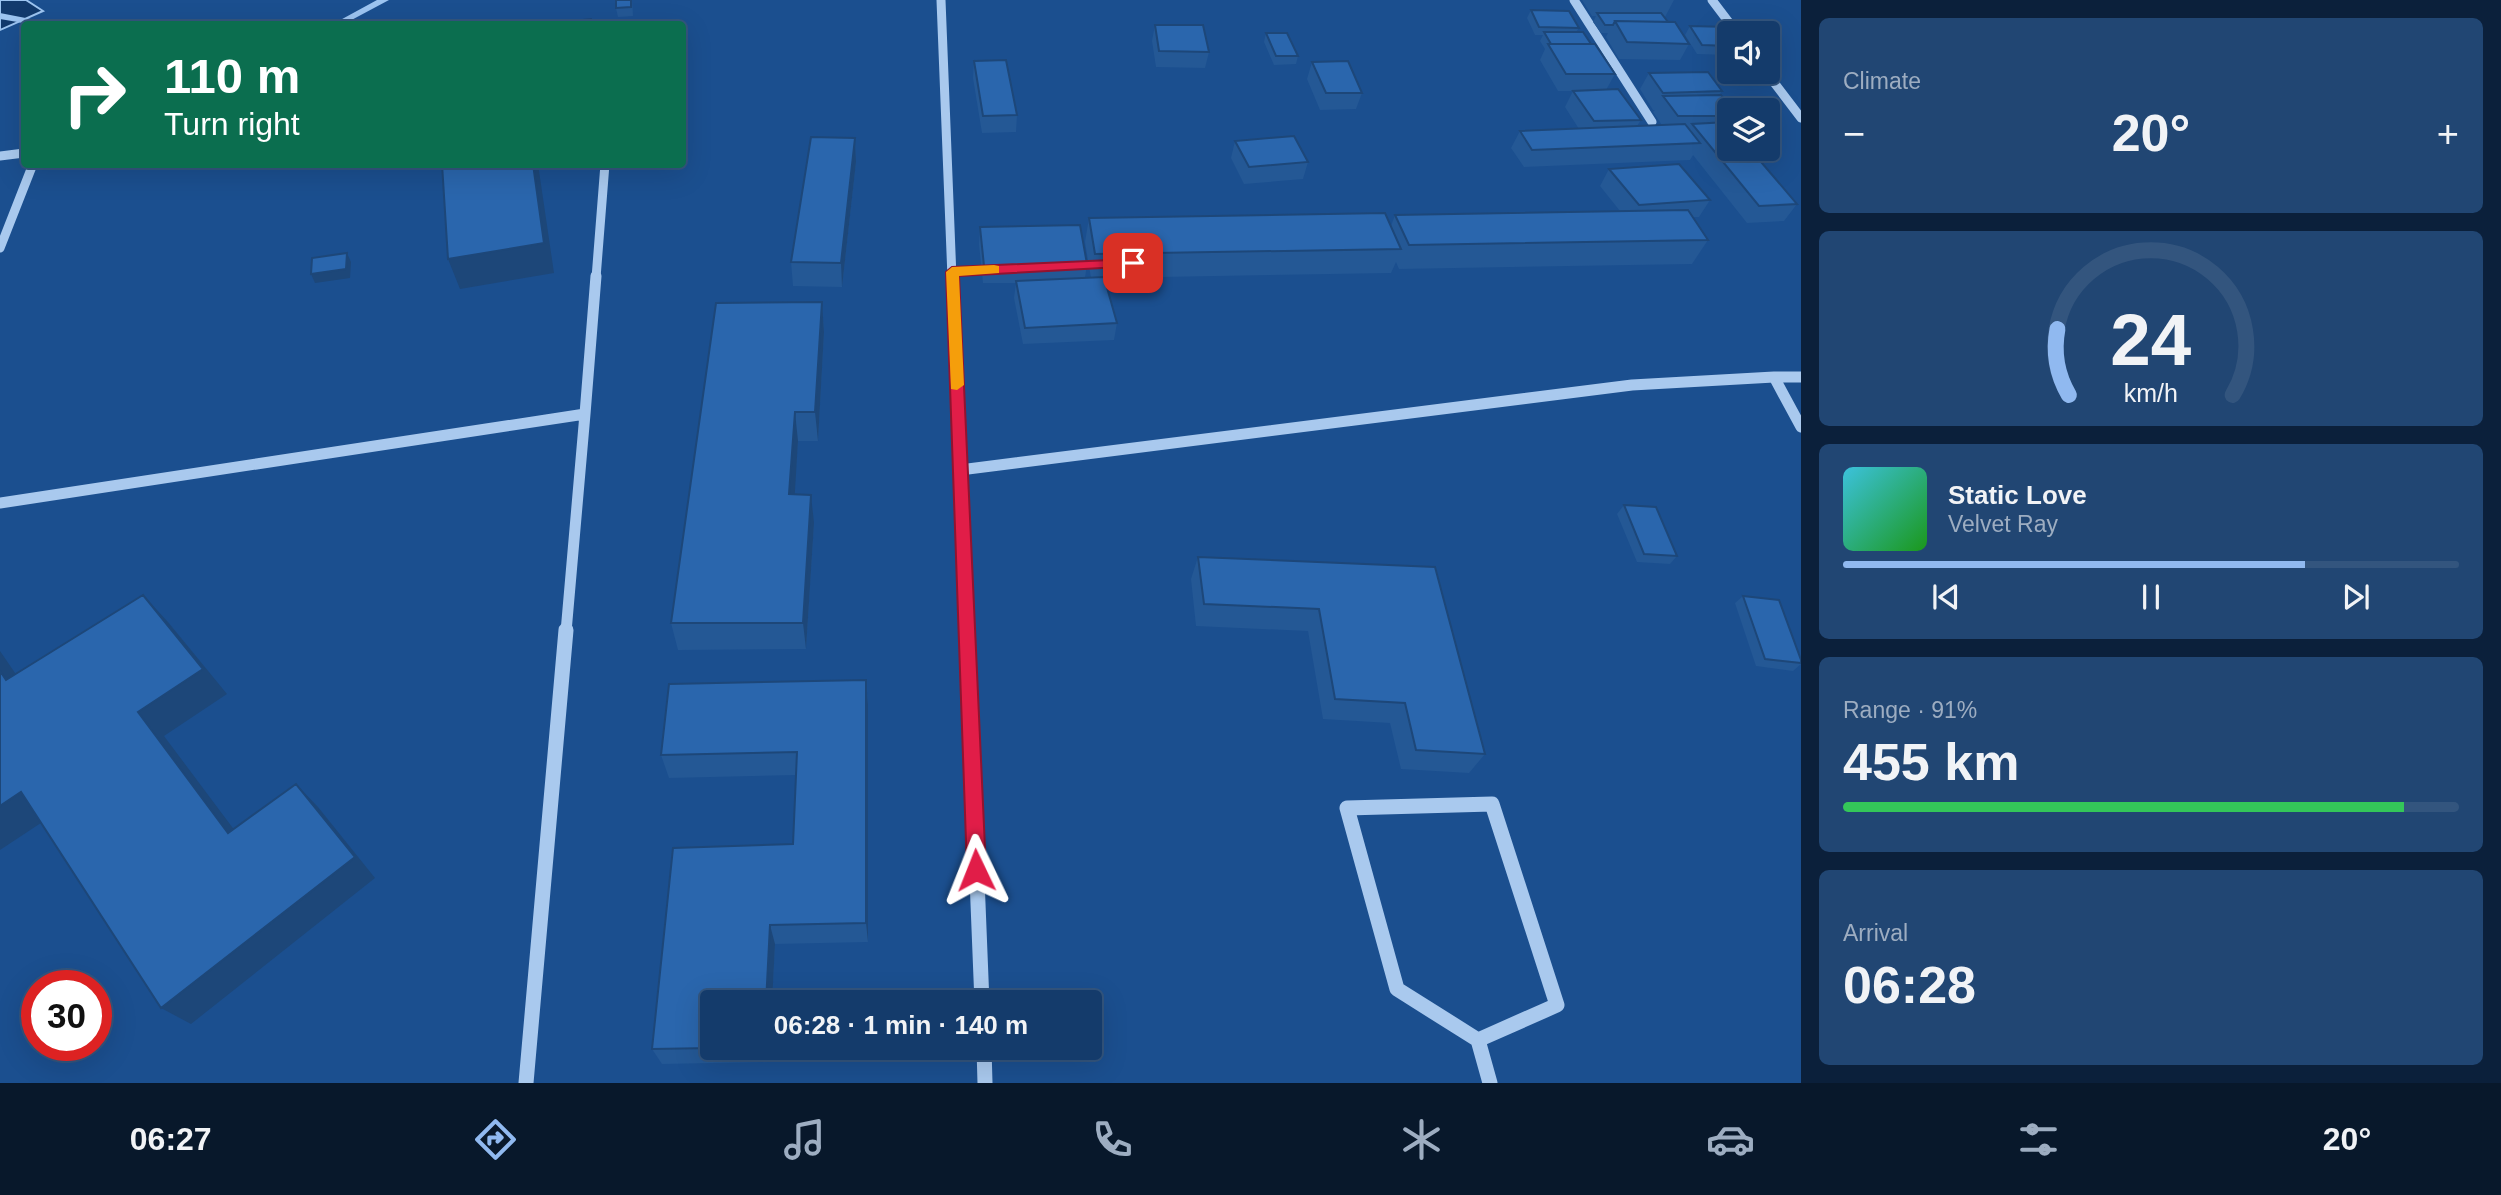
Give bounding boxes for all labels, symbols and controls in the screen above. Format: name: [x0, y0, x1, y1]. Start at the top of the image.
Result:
map controls: [1717, 21, 1780, 161]
button: sound: [1717, 21, 1780, 84]
icon: right: [49, 49, 140, 140]
text: 110 m: [164, 49, 300, 103]
text: Climate: [1843, 68, 1921, 94]
button: layers: [1717, 98, 1780, 161]
text: 20°: [2112, 104, 2190, 162]
text: Turn right: [164, 106, 300, 142]
text: −: [1843, 113, 1865, 155]
text: +: [2437, 113, 2459, 155]
pin: [1103, 233, 1163, 293]
icon: arrive: [1114, 244, 1152, 282]
text: 24: [2111, 299, 2192, 380]
text: km/h: [2124, 378, 2178, 406]
text: Static Love: [1948, 480, 2087, 510]
text: Velvet Ray: [1948, 511, 2058, 537]
icon: previous: [1927, 578, 1965, 616]
icon: pause: [2132, 578, 2170, 616]
icon: next: [2337, 578, 2375, 616]
text: Range · 91%: [1843, 697, 1977, 723]
text: 455 km: [1843, 733, 2019, 791]
position arrow: [939, 833, 1013, 907]
text: Arrival: [1843, 920, 1908, 946]
text: 06:28: [1843, 956, 1976, 1014]
speed limit sign: 30: [21, 970, 112, 1061]
text: 06:28 · 1 min · 140 m: [774, 1010, 1028, 1040]
icon: directions: [471, 1115, 520, 1164]
icon: music: [780, 1115, 829, 1164]
icon: phone: [1088, 1115, 1137, 1164]
icon: climate: [1397, 1115, 1446, 1164]
icon: car: [1706, 1115, 1755, 1164]
icon: filters: [2014, 1115, 2063, 1164]
text: 06:27: [130, 1121, 212, 1157]
text: 20°: [2323, 1121, 2371, 1157]

